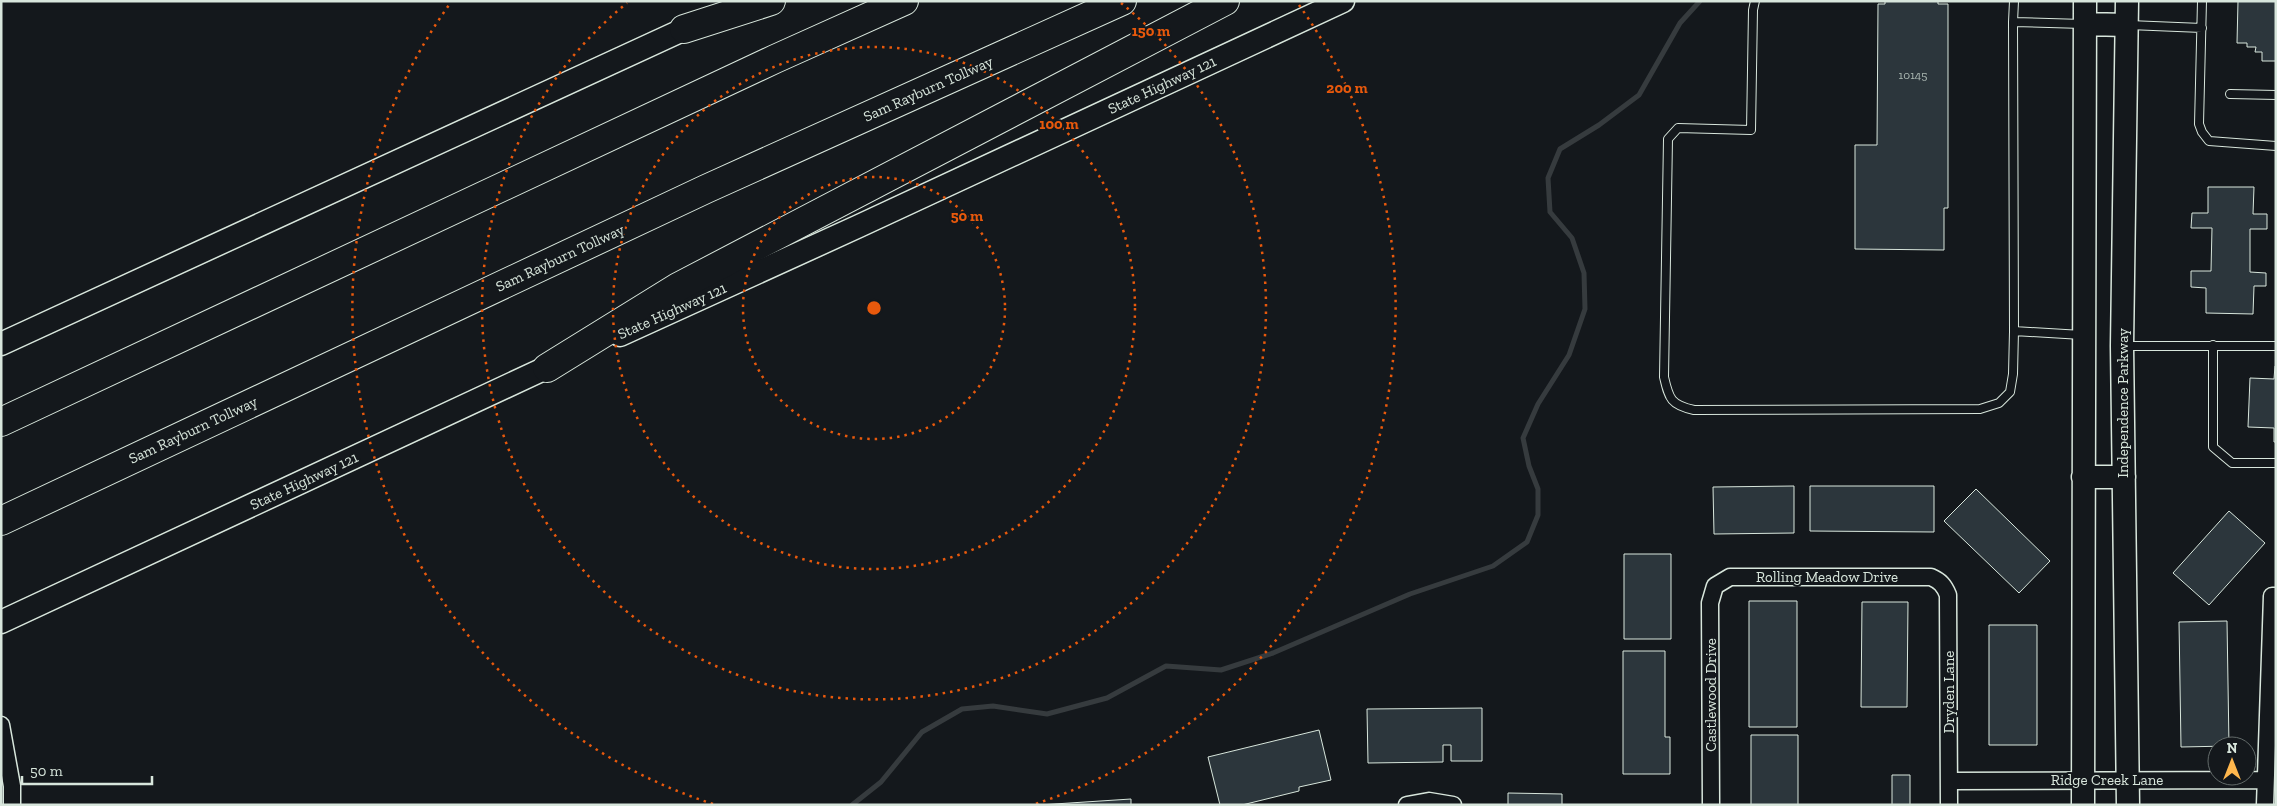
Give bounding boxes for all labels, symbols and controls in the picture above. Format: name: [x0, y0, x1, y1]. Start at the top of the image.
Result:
text: 150 m: [1132, 22, 1170, 40]
street label: Sam Rayburn Tollway: [860, 52, 996, 126]
street label: State Highway 121: [1105, 52, 1219, 118]
house number: 10145: [1899, 68, 1927, 82]
text: 200 m: [1326, 79, 1368, 97]
text: 100 m: [1039, 115, 1079, 133]
text: 50 m: [951, 207, 983, 225]
street label: Sam Rayburn Tollway: [493, 220, 627, 296]
street label: State Highway 121: [615, 279, 729, 343]
centre of rings: [865, 299, 883, 317]
street label: Independence Parkway: [2114, 328, 2132, 478]
street label: Sam Rayburn Tollway: [126, 392, 260, 468]
street label: State Highway 121: [247, 448, 361, 514]
street label: Rolling Meadow Drive: [1756, 568, 1898, 586]
street label: Castlewood Drive: [1702, 638, 1720, 752]
street label: Dryden Lane: [1940, 651, 1958, 733]
north arrow: [2207, 736, 2257, 786]
text: N: [2227, 740, 2238, 757]
scale bar: [22, 754, 152, 786]
text: 50 m: [30, 762, 63, 780]
street label: Ridge Creek Lane: [2051, 771, 2163, 789]

